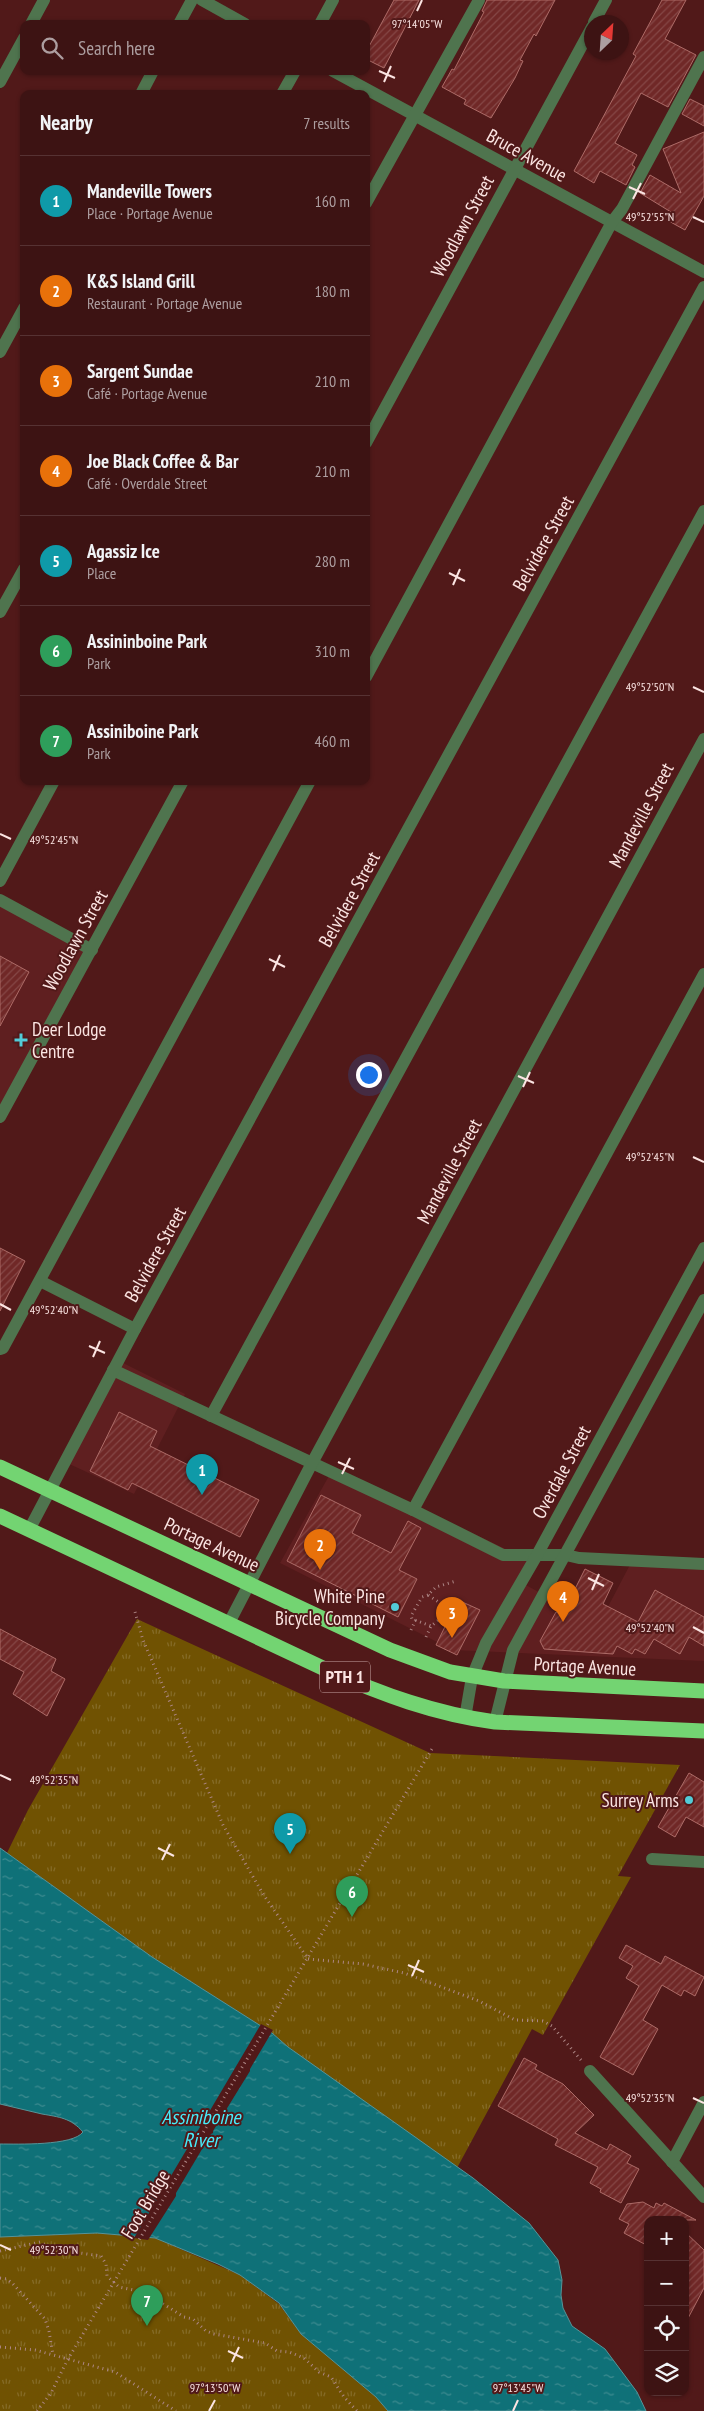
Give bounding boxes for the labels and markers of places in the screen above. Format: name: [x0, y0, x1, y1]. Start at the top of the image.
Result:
place label: Deer Lodge Centre: [32, 1017, 106, 1063]
marker: Deer Lodge Centre: [14, 1033, 28, 1047]
pin: 1: [186, 1454, 218, 1495]
pin: 2: [304, 1529, 336, 1570]
pin: 4: [547, 1581, 579, 1622]
place label: White Pine Bicycle Company: [275, 1584, 386, 1630]
pin: 3: [436, 1597, 468, 1638]
marker: White Pine Bicycle Company: [389, 1601, 401, 1613]
place label: Surrey Arms: [602, 1788, 679, 1812]
marker: Surrey Arms: [683, 1794, 695, 1806]
pin: 5: [274, 1813, 306, 1854]
pin: 6: [336, 1876, 368, 1917]
pin: 7: [131, 2285, 163, 2326]

